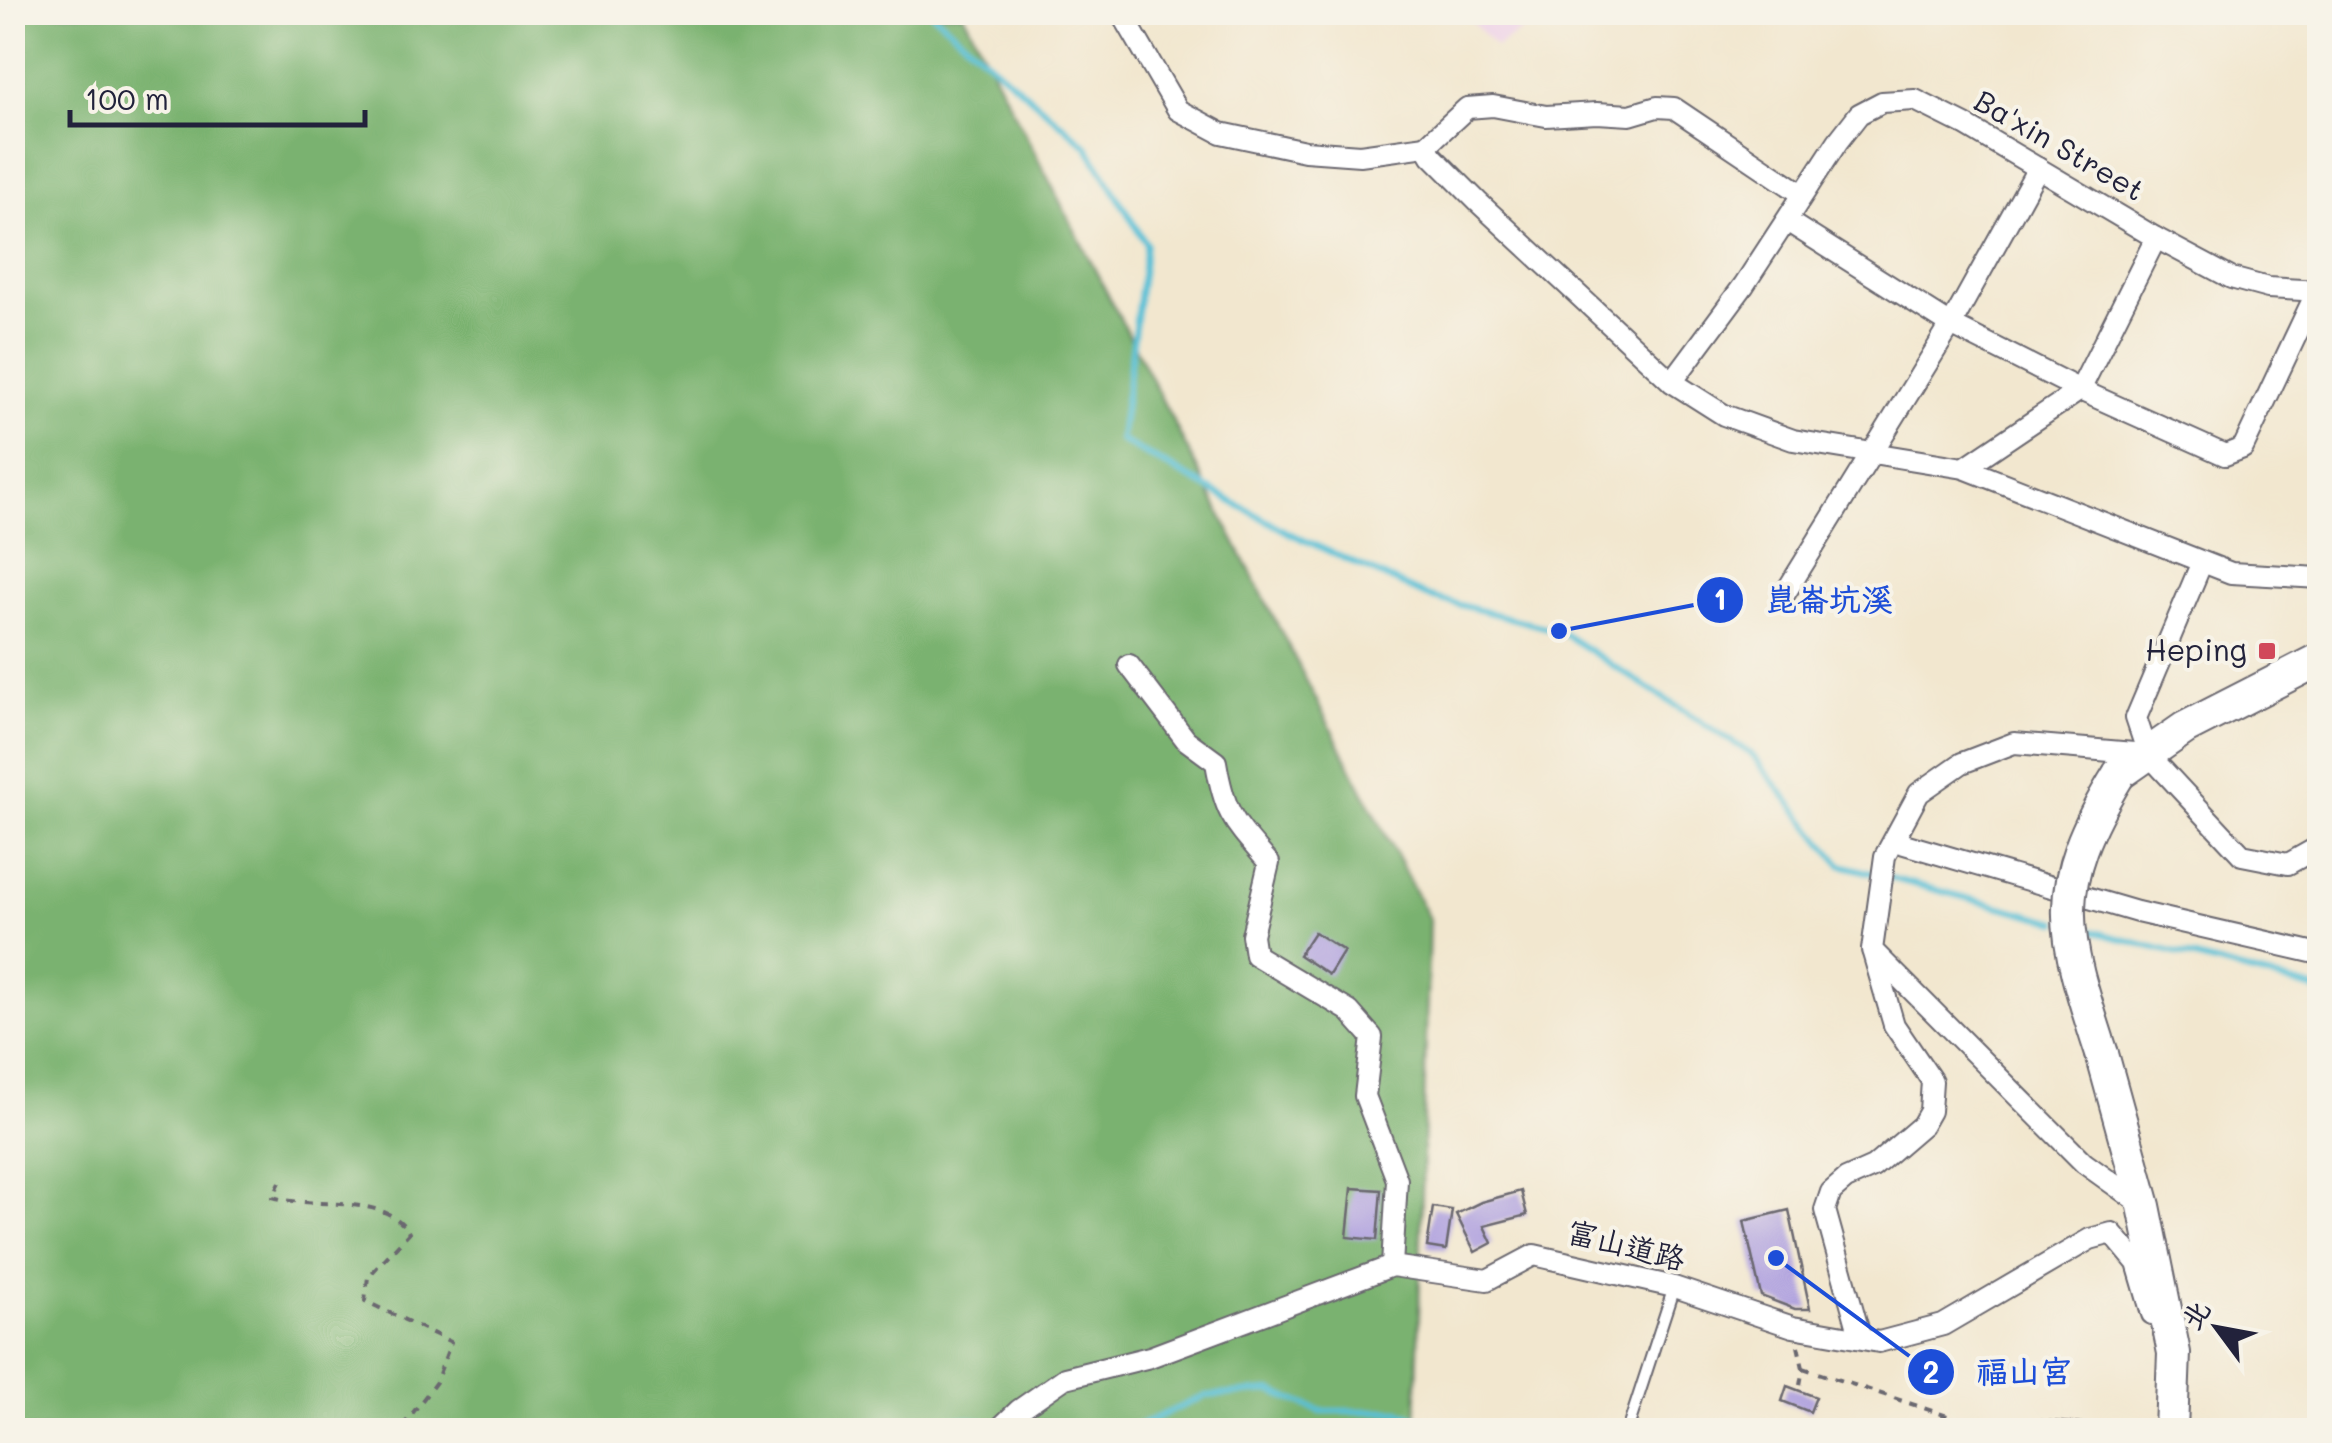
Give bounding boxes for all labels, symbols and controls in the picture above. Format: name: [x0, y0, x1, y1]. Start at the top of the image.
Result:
scale bar: [70, 65, 365, 127]
text: 100 m: [85, 78, 169, 118]
street label: Ba'xin Street: [1968, 79, 2152, 209]
callout: 崑崙坑溪: [1695, 569, 1913, 631]
text: 崑崙坑溪: [1765, 577, 1893, 619]
text: 1: [1713, 578, 1727, 618]
place label: Heping: [2145, 629, 2247, 669]
marker: Heping: [2256, 640, 2278, 662]
street label: 富山道路: [1563, 1210, 1690, 1278]
north arrow: [2167, 1278, 2267, 1378]
text: 北: [2172, 1293, 2218, 1336]
callout: 福山宮: [1906, 1341, 2092, 1403]
text: 福山宮: [1976, 1349, 2072, 1391]
text: 2: [1923, 1351, 1939, 1391]

